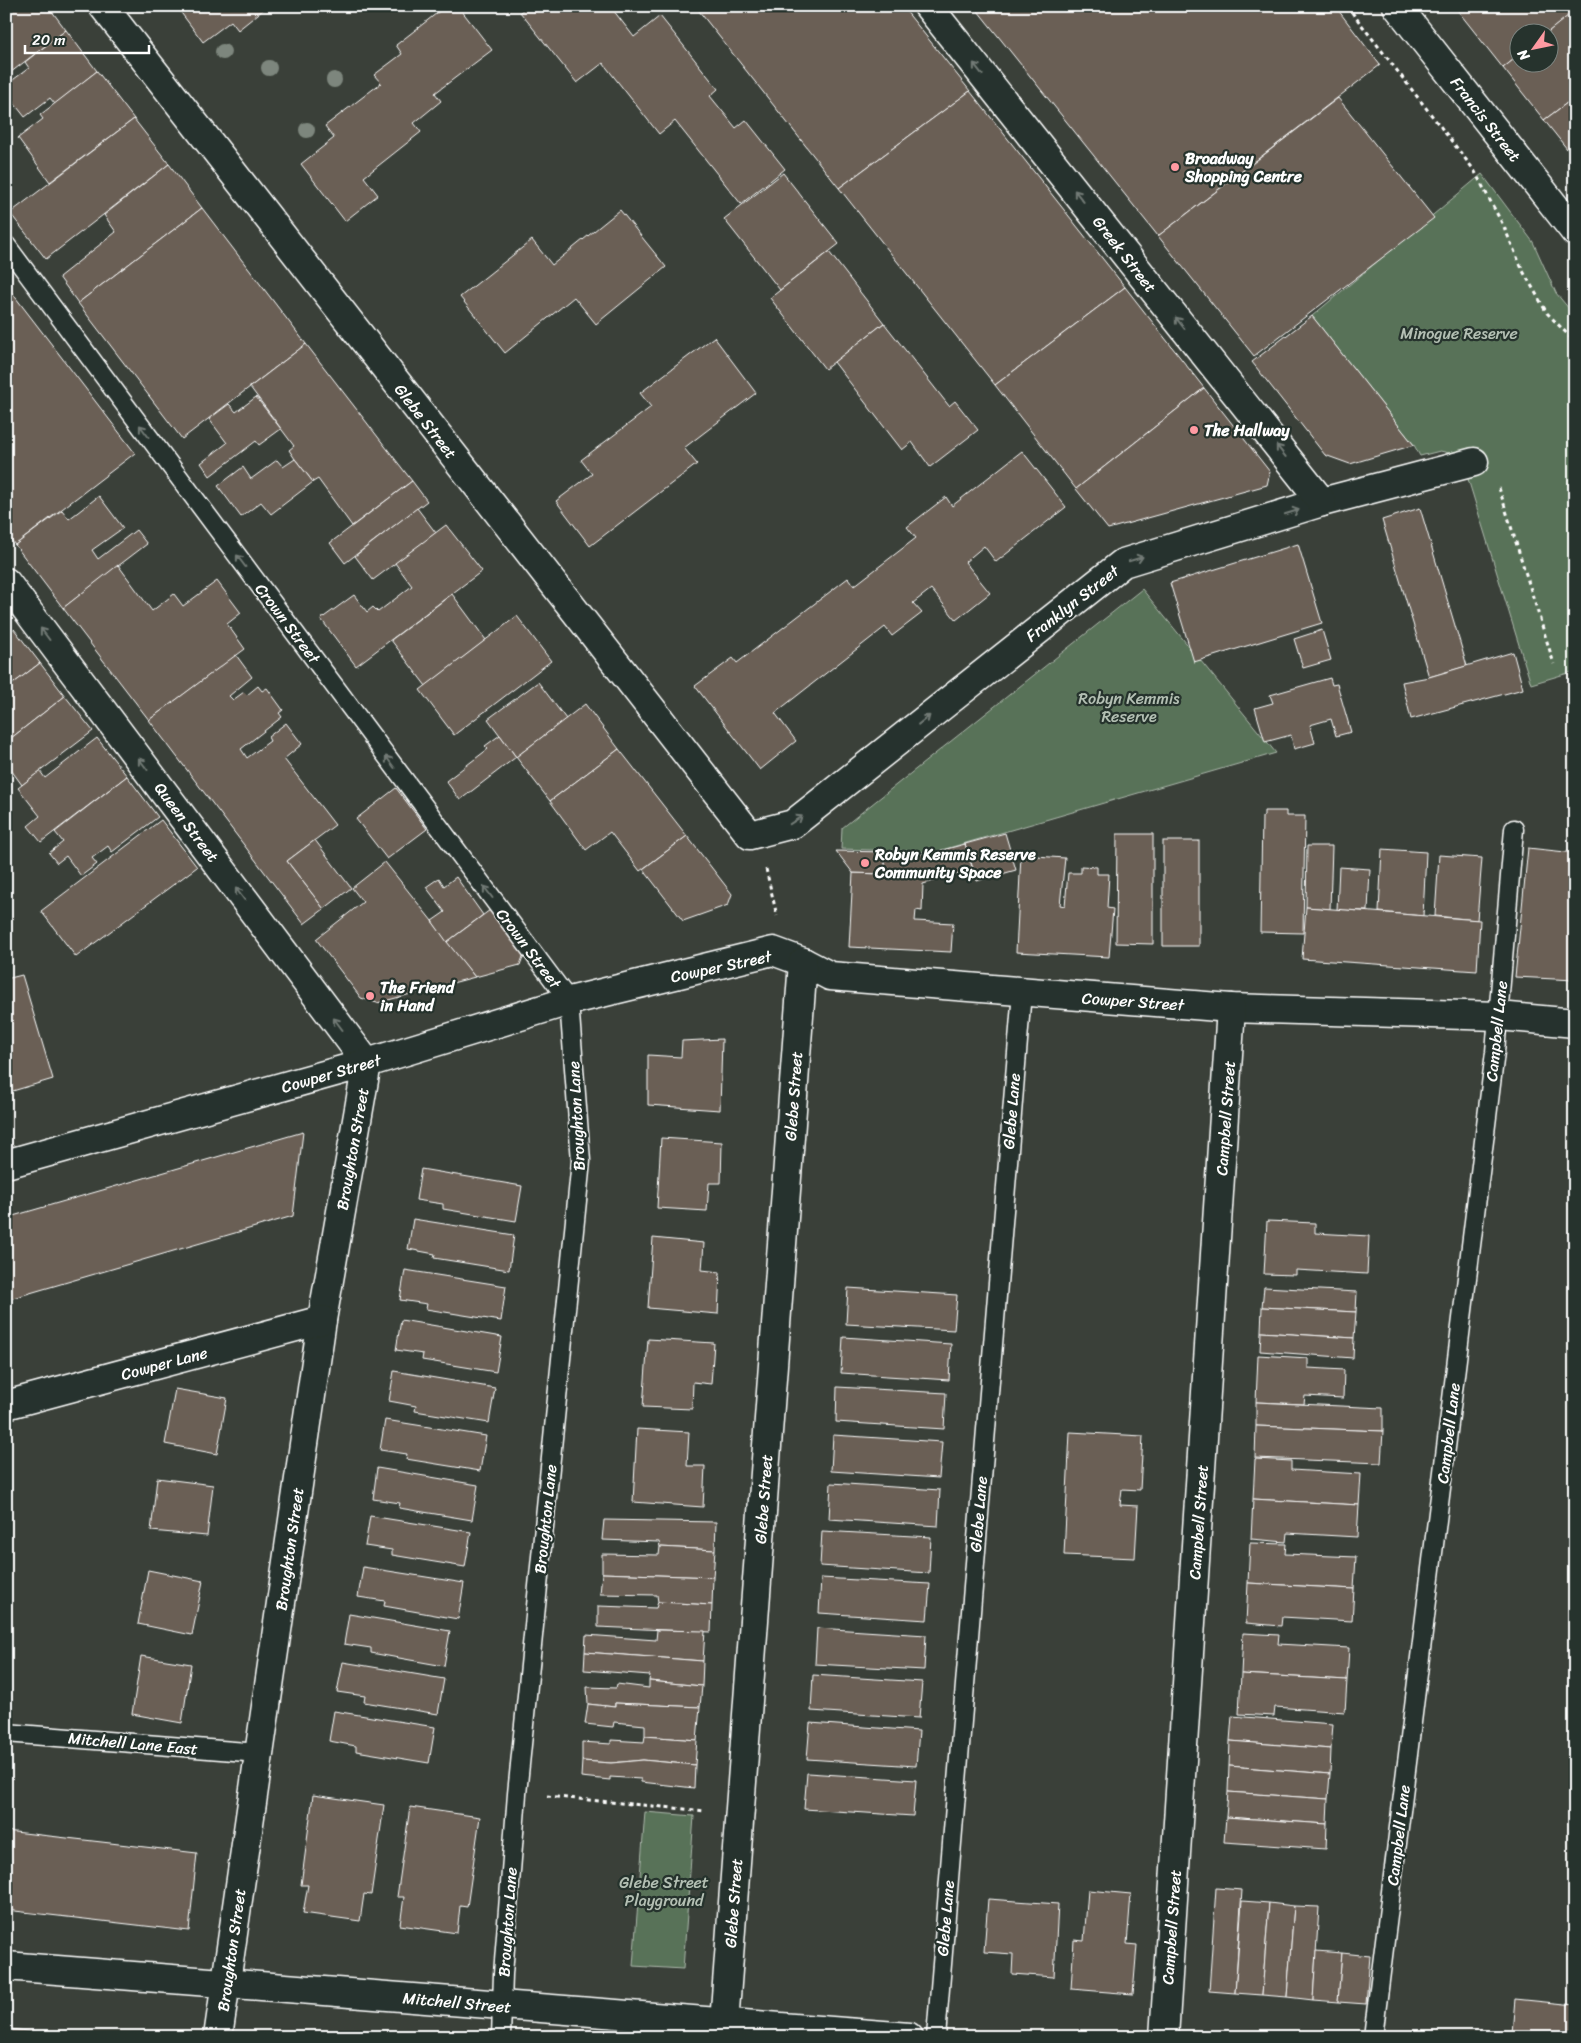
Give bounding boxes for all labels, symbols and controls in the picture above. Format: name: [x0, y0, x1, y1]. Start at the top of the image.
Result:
scale bar: [25, 22, 149, 54]
north arrow: [1508, 22, 1558, 72]
text: 20 m: [32, 27, 66, 53]
text: N: [1510, 44, 1537, 67]
one-way arrow: [972, 63, 983, 76]
street label: Francis Street: [1443, 70, 1529, 169]
place label: Broadway Shopping Centre: [1184, 144, 1303, 191]
marker: Broadway Shopping Centre: [1169, 161, 1181, 173]
one-way arrow: [1073, 190, 1084, 203]
street label: Greek Street: [1085, 209, 1164, 299]
one-way arrow: [1174, 317, 1185, 330]
park label: Minogue Reserve: [1400, 319, 1518, 348]
street label: Glebe Street: [387, 377, 465, 466]
place label: The Hallway: [1204, 416, 1290, 445]
one-way arrow: [139, 424, 149, 438]
marker: The Hallway: [1188, 424, 1200, 436]
one-way arrow: [1275, 444, 1286, 457]
one-way arrow: [1283, 506, 1299, 516]
one-way arrow: [1128, 553, 1144, 563]
one-way arrow: [236, 554, 246, 568]
street label: Franklyn Street: [1019, 557, 1126, 649]
street label: Crown Street: [247, 577, 328, 670]
one-way arrow: [40, 628, 51, 641]
park label: Robyn Kemmis Reserve: [1078, 684, 1180, 731]
one-way arrow: [917, 715, 930, 726]
one-way arrow: [385, 756, 396, 769]
one-way arrow: [138, 757, 148, 771]
street label: Queen Street: [147, 776, 227, 869]
one-way arrow: [789, 815, 803, 825]
place label: Robyn Kemmis Reserve Community Space: [874, 840, 1036, 887]
marker: Robyn Kemmis Reserve Community Space: [859, 857, 871, 869]
one-way arrow: [482, 886, 493, 899]
one-way arrow: [235, 888, 246, 901]
street label: Crown Street: [488, 902, 569, 995]
street label: Cowper Street: [668, 942, 775, 991]
place label: The Friend in Hand: [380, 973, 456, 1020]
street label: Campbell Lane: [1477, 979, 1516, 1083]
street label: Cowper Street: [1081, 983, 1186, 1020]
marker: The Friend in Hand: [364, 990, 376, 1002]
one-way arrow: [333, 1017, 343, 1031]
street label: Cowper Street: [278, 1045, 385, 1102]
street label: Glebe Street: [776, 1050, 811, 1142]
street label: Broughton Lane: [559, 1060, 594, 1172]
street label: Campbell Street: [1207, 1060, 1244, 1177]
street label: Glebe Lane: [994, 1072, 1029, 1150]
street label: Broughton Street: [327, 1085, 378, 1213]
street label: Cowper Lane: [117, 1338, 211, 1389]
street label: Campbell Lane: [1428, 1381, 1469, 1485]
street label: Glebe Street: [746, 1453, 781, 1545]
street label: Broughton Lane: [525, 1463, 566, 1575]
street label: Campbell Street: [1180, 1464, 1217, 1581]
street label: Glebe Lane: [961, 1475, 996, 1553]
street label: Broughton Street: [267, 1486, 312, 1612]
street label: Mitchell Lane East: [67, 1723, 199, 1764]
street label: Campbell Lane: [1378, 1783, 1419, 1887]
street label: Glebe Street: [716, 1857, 751, 1949]
street label: Broughton Lane: [489, 1866, 526, 1978]
park label: Glebe Street Playground: [619, 1868, 709, 1915]
street label: Campbell Street: [1153, 1869, 1190, 1986]
street label: Glebe Lane: [928, 1879, 963, 1957]
street label: Broughton Street: [209, 1887, 254, 2013]
street label: Mitchell Street: [401, 1983, 512, 2022]

